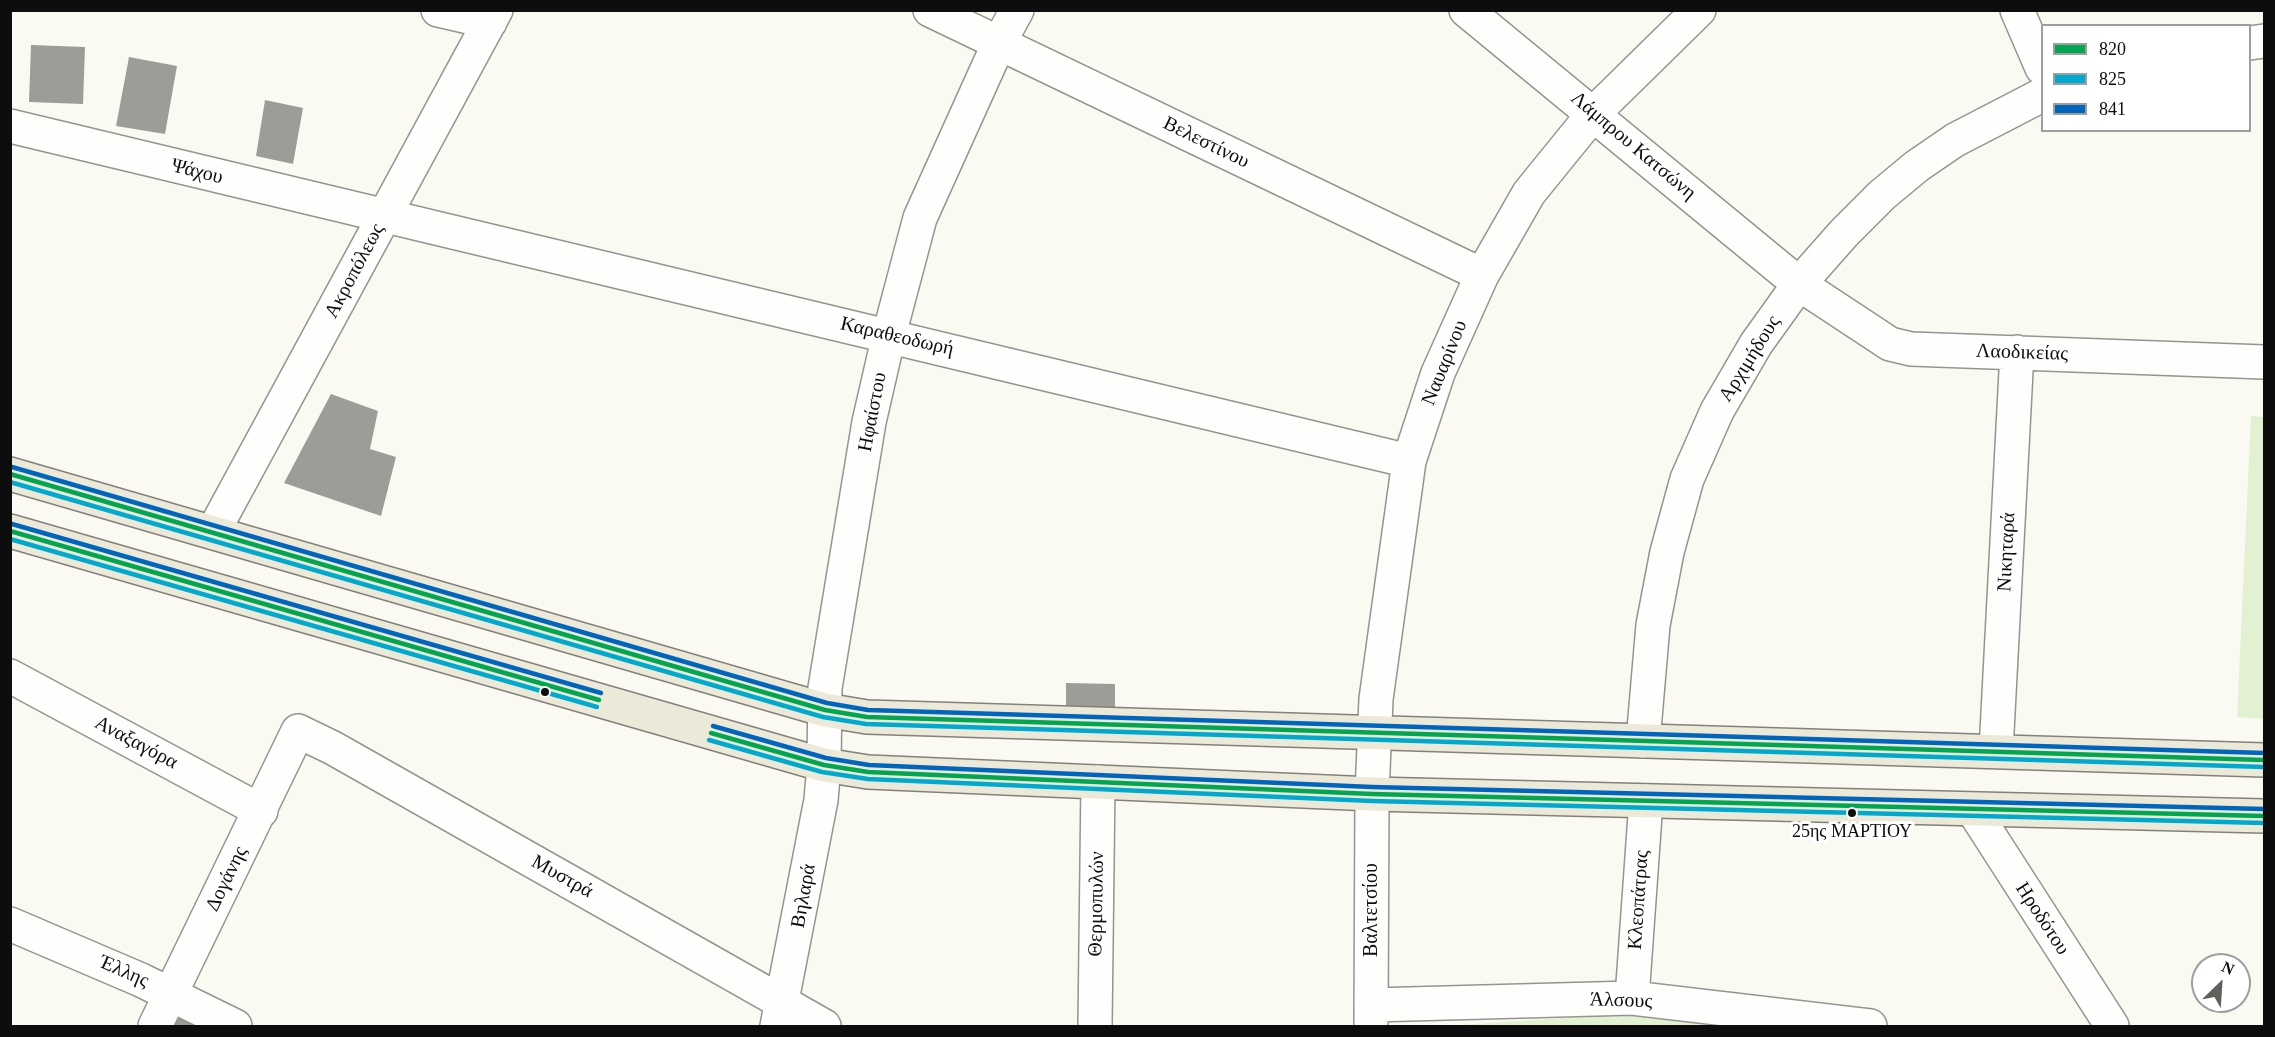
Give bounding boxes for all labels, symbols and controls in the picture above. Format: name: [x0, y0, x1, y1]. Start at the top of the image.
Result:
legend: [2041, 24, 2251, 132]
text: 820: [2099, 39, 2126, 59]
text: 825: [2099, 69, 2126, 89]
street label: Λάμπρου Κατσώνη: [1565, 87, 1701, 205]
text: 841: [2099, 99, 2126, 119]
street label: Βελεστίνου: [1159, 112, 1253, 174]
street label: Ψάχου: [169, 154, 225, 190]
street label: Ακροπόλεως: [320, 220, 390, 322]
street label: Αρχιμήδους: [1714, 311, 1786, 407]
street label: Καραθεοδωρή: [838, 312, 956, 362]
street label: Ναυαρίνου: [1417, 317, 1473, 409]
street label: Λαοδικείας: [1976, 339, 2068, 367]
street label: Ηφαίστου: [854, 370, 892, 454]
street label: Νικηταρά: [1993, 512, 2021, 592]
unlabelled marker: [539, 686, 551, 698]
street label: Αναξαγόρα: [90, 711, 182, 775]
marker: 25ης ΜΑΡΤΙΟΥ: [1846, 807, 1858, 819]
place label: 25ης ΜΑΡΤΙΟΥ: [1792, 821, 1912, 843]
street label: Δογάνης: [201, 842, 253, 916]
street label: Μυστρά: [527, 850, 597, 904]
street label: Κλεοπάτρας: [1624, 850, 1654, 950]
street label: Θερμοπυλών: [1084, 851, 1110, 957]
street label: Βηλαρά: [787, 862, 821, 930]
street label: Βαλτετσίου: [1360, 863, 1384, 957]
street label: Ηροδότου: [2010, 878, 2074, 960]
street label: Έλλης: [96, 951, 152, 993]
north arrow: [2191, 953, 2251, 1013]
text: N: [2219, 958, 2237, 978]
street label: Άλσους: [1589, 988, 1653, 1014]

